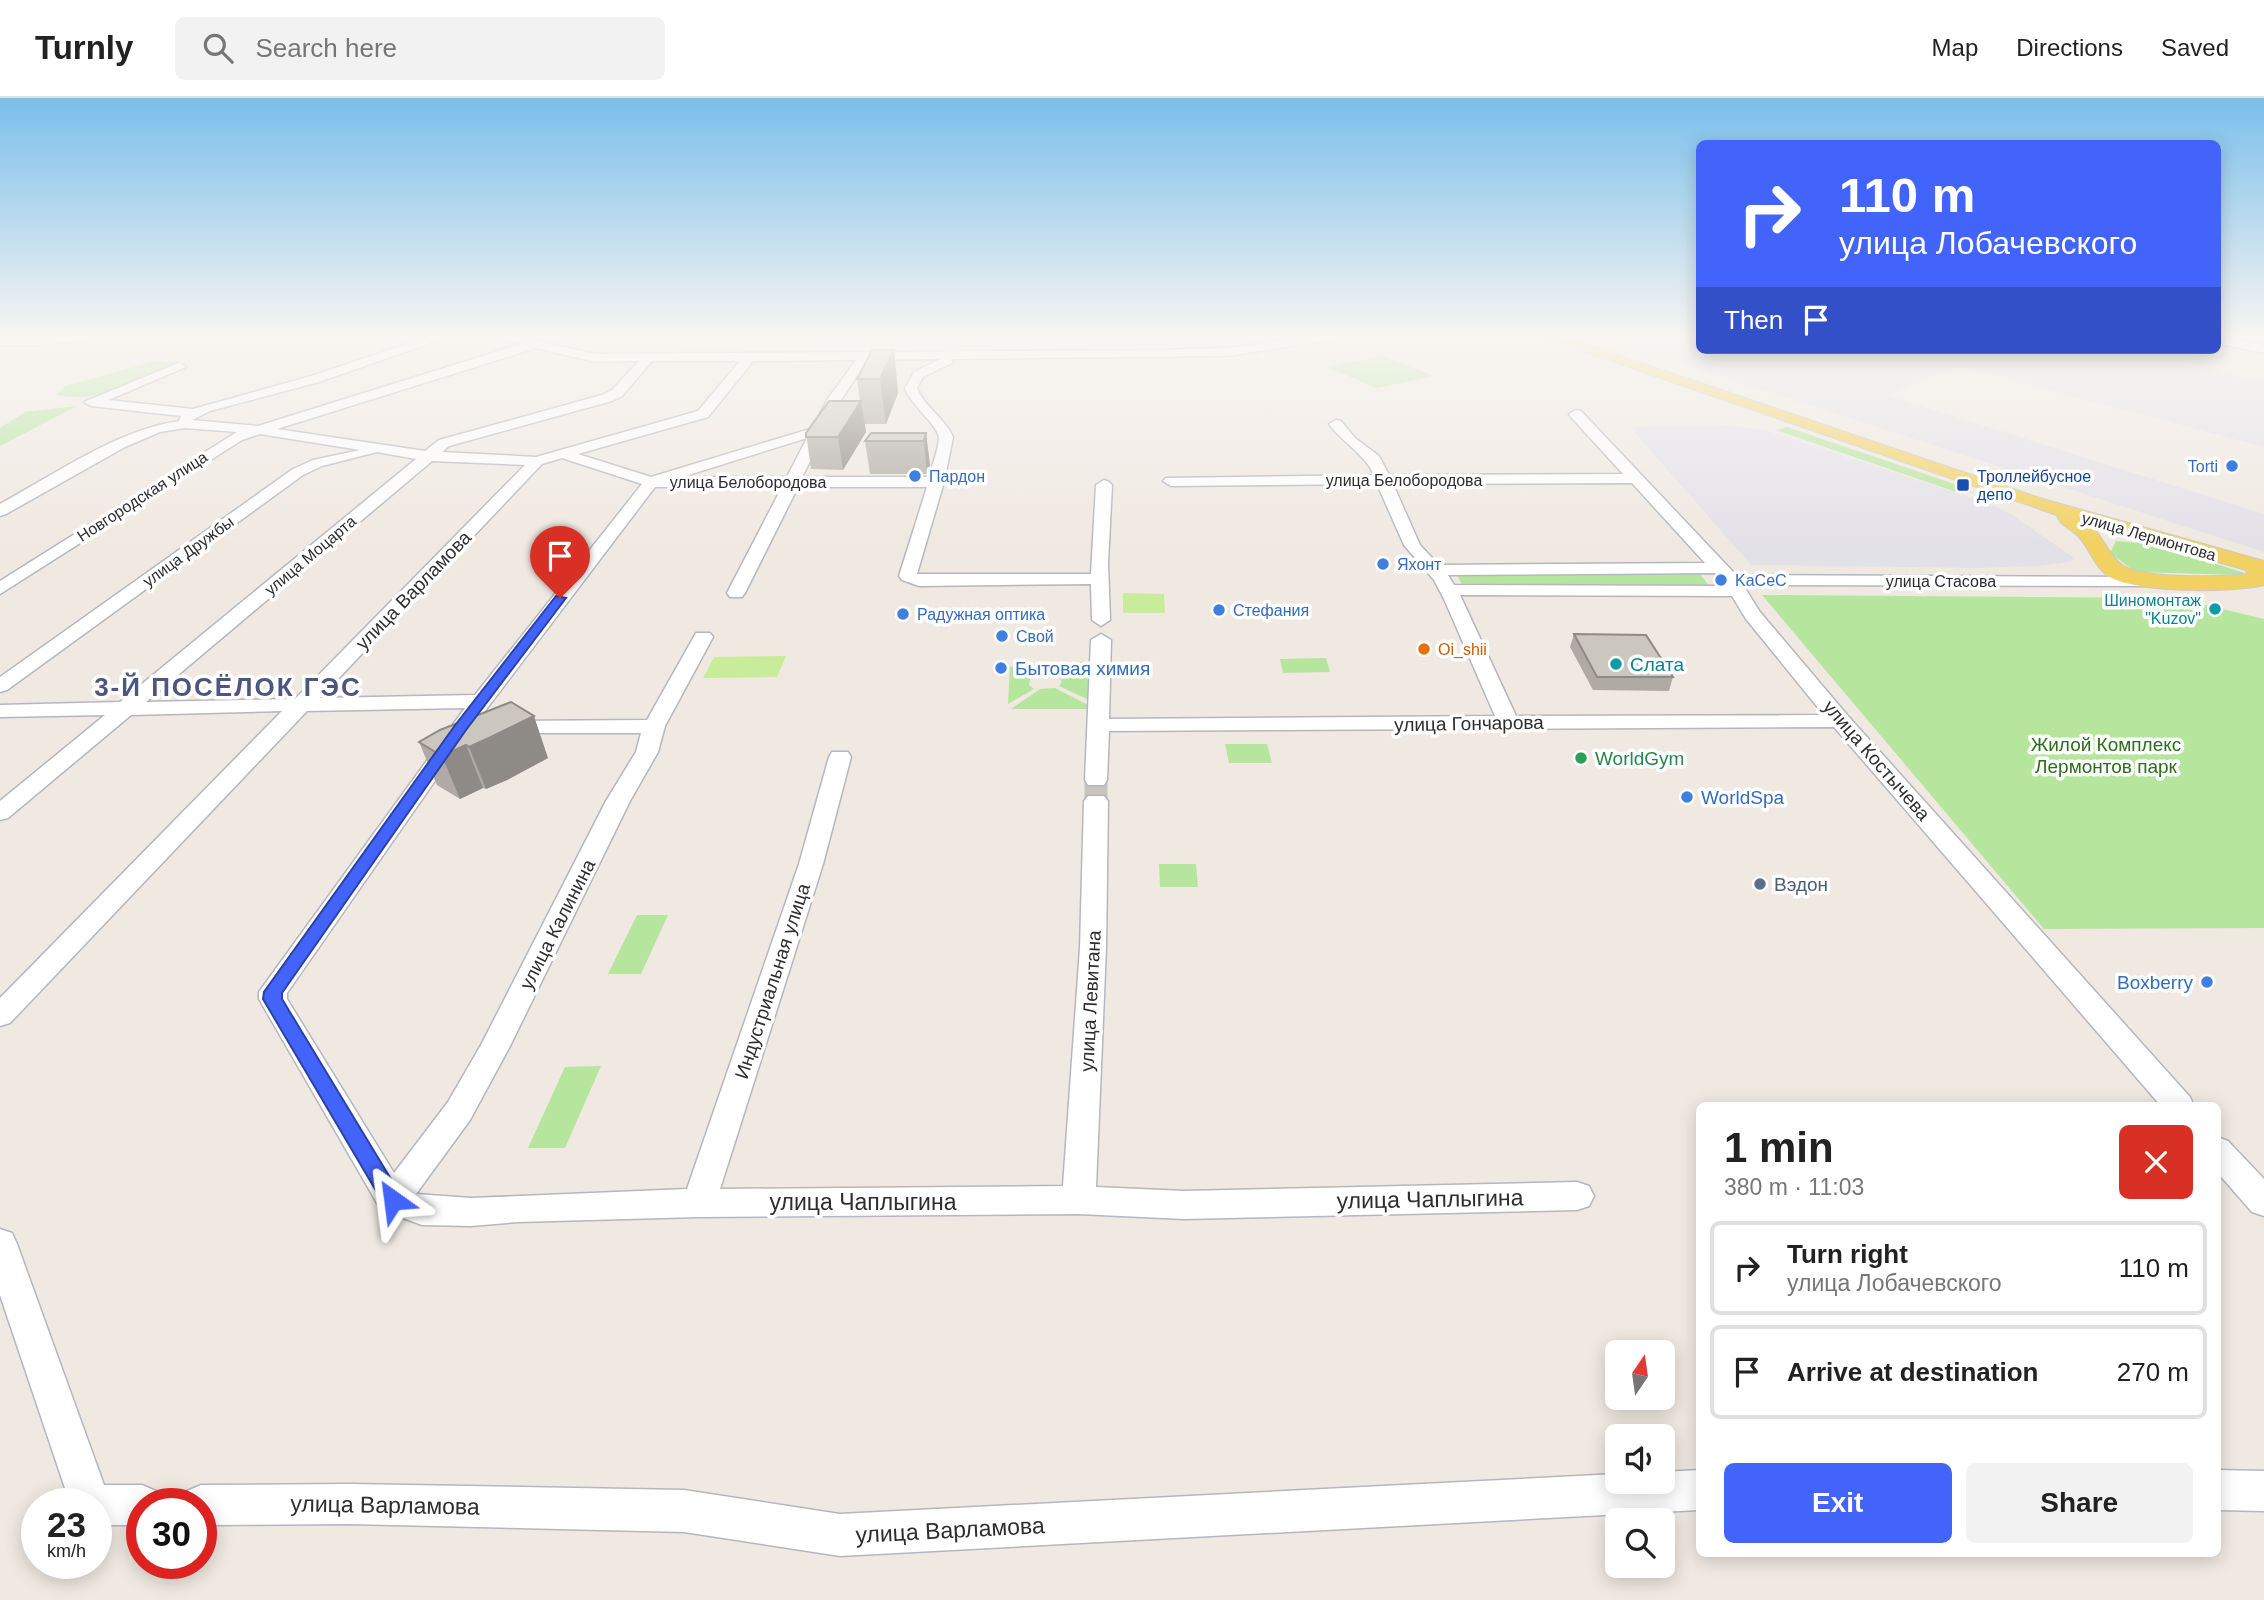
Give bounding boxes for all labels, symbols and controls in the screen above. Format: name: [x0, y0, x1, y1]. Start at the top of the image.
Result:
search box: [175, 17, 665, 80]
text: Turnly: [35, 29, 133, 66]
icon: search: [199, 29, 237, 67]
text: Search here: [255, 33, 397, 63]
text: Map: [1932, 34, 1978, 61]
text: Directions: [2016, 34, 2123, 61]
text: Saved: [2161, 34, 2229, 61]
icon: right: [1724, 168, 1815, 259]
text: 110 m: [1839, 168, 1975, 222]
text: улица Лобачевского: [1839, 225, 2137, 261]
icon: arrive: [1797, 301, 1835, 339]
text: Then: [1724, 305, 1783, 335]
street label: Новгородская улица: [74, 448, 210, 545]
place label: Torti: [2188, 458, 2218, 475]
marker: Torti: [2224, 458, 2240, 474]
marker: Пардон: [907, 468, 923, 484]
place label: Пардон: [929, 468, 985, 485]
place label: Троллейбусное депо: [1977, 468, 2091, 503]
street label: улица Белобородова: [1326, 472, 1482, 489]
street label: улица Белобородова: [670, 474, 826, 491]
marker: Троллейбусное депо: [1955, 477, 1971, 493]
street label: улица Лермонтова: [2080, 509, 2218, 564]
street label: улица Моцарта: [261, 512, 359, 598]
street label: улица Дружбы: [140, 513, 237, 590]
street label: улица Варламова: [351, 526, 476, 654]
pin: [530, 526, 590, 598]
icon: arrive: [541, 537, 579, 575]
marker: Яхонт: [1375, 556, 1391, 572]
place label: Яхонт: [1397, 556, 1442, 573]
marker: KaCeC: [1713, 572, 1729, 588]
place label: KaCeC: [1735, 572, 1787, 589]
street label: улица Стасова: [1886, 573, 1996, 590]
place label: Шиномонтаж "Kuzov": [2104, 592, 2201, 627]
marker: Шиномонтаж "Kuzov": [2207, 601, 2223, 617]
marker: Стефания: [1211, 602, 1227, 618]
place label: Стефания: [1233, 602, 1309, 619]
marker: Радужная оптика: [895, 606, 911, 622]
place label: Радужная оптика: [917, 606, 1045, 623]
marker: Свой: [994, 628, 1010, 644]
place label: Свой: [1016, 628, 1054, 645]
marker: Oi_shii: [1416, 641, 1432, 657]
place label: Oi_shii: [1438, 641, 1487, 659]
place label: Слата: [1630, 654, 1684, 675]
marker: Слата: [1608, 656, 1624, 672]
place label: Бытовая химия: [1015, 658, 1150, 679]
marker: Бытовая химия: [993, 660, 1009, 676]
district label: 3-Й ПОСЁЛОК ГЭС: [94, 672, 362, 702]
street label: улица Костычева: [1819, 696, 1935, 825]
street label: улица Гончарова: [1394, 712, 1544, 735]
park label: Жилой Комплекс Лермонтов парк: [2031, 734, 2181, 777]
place label: WorldGym: [1595, 748, 1684, 769]
marker: WorldGym: [1573, 750, 1589, 766]
place label: WorldSpa: [1701, 787, 1785, 808]
marker: WorldSpa: [1679, 789, 1695, 805]
street label: улица Калинина: [516, 855, 599, 993]
place label: Вэдон: [1774, 874, 1828, 895]
marker: Вэдон: [1752, 876, 1768, 892]
street label: Индустриальная улица: [731, 880, 814, 1082]
street label: улица Левитана: [1076, 929, 1105, 1072]
place label: Boxberry: [2117, 972, 2193, 993]
marker: Boxberry: [2199, 974, 2215, 990]
text: 1 min: [1724, 1124, 1834, 1171]
button: close: [2119, 1125, 2193, 1199]
position arrow: [356, 1163, 430, 1237]
text: 380 m · 11:03: [1724, 1174, 1864, 1200]
street label: улица Чаплыгина: [1336, 1184, 1524, 1214]
street label: улица Чаплыгина: [770, 1189, 957, 1215]
text: Turn right: [1787, 1239, 1908, 1269]
icon: right: [1728, 1249, 1766, 1287]
text: 110 m: [2119, 1253, 2189, 1283]
text: улица Лобачевского: [1787, 1270, 2001, 1296]
north arrow: [1605, 1340, 1675, 1410]
map controls: [1605, 1340, 1675, 1578]
icon: arrive: [1728, 1353, 1766, 1391]
text: Arrive at destination: [1787, 1357, 2038, 1387]
text: 270 m: [2117, 1357, 2189, 1387]
button: sound: [1605, 1424, 1675, 1494]
button: Exit: [1724, 1463, 1952, 1543]
button: Share: [1966, 1463, 2193, 1543]
speed limit sign: 30: [126, 1488, 217, 1579]
street label: улица Варламова: [290, 1490, 480, 1520]
text: 23: [47, 1505, 86, 1544]
button: search: [1605, 1508, 1675, 1578]
street label: улица Варламова: [855, 1512, 1045, 1548]
text: km/h: [47, 1541, 86, 1561]

